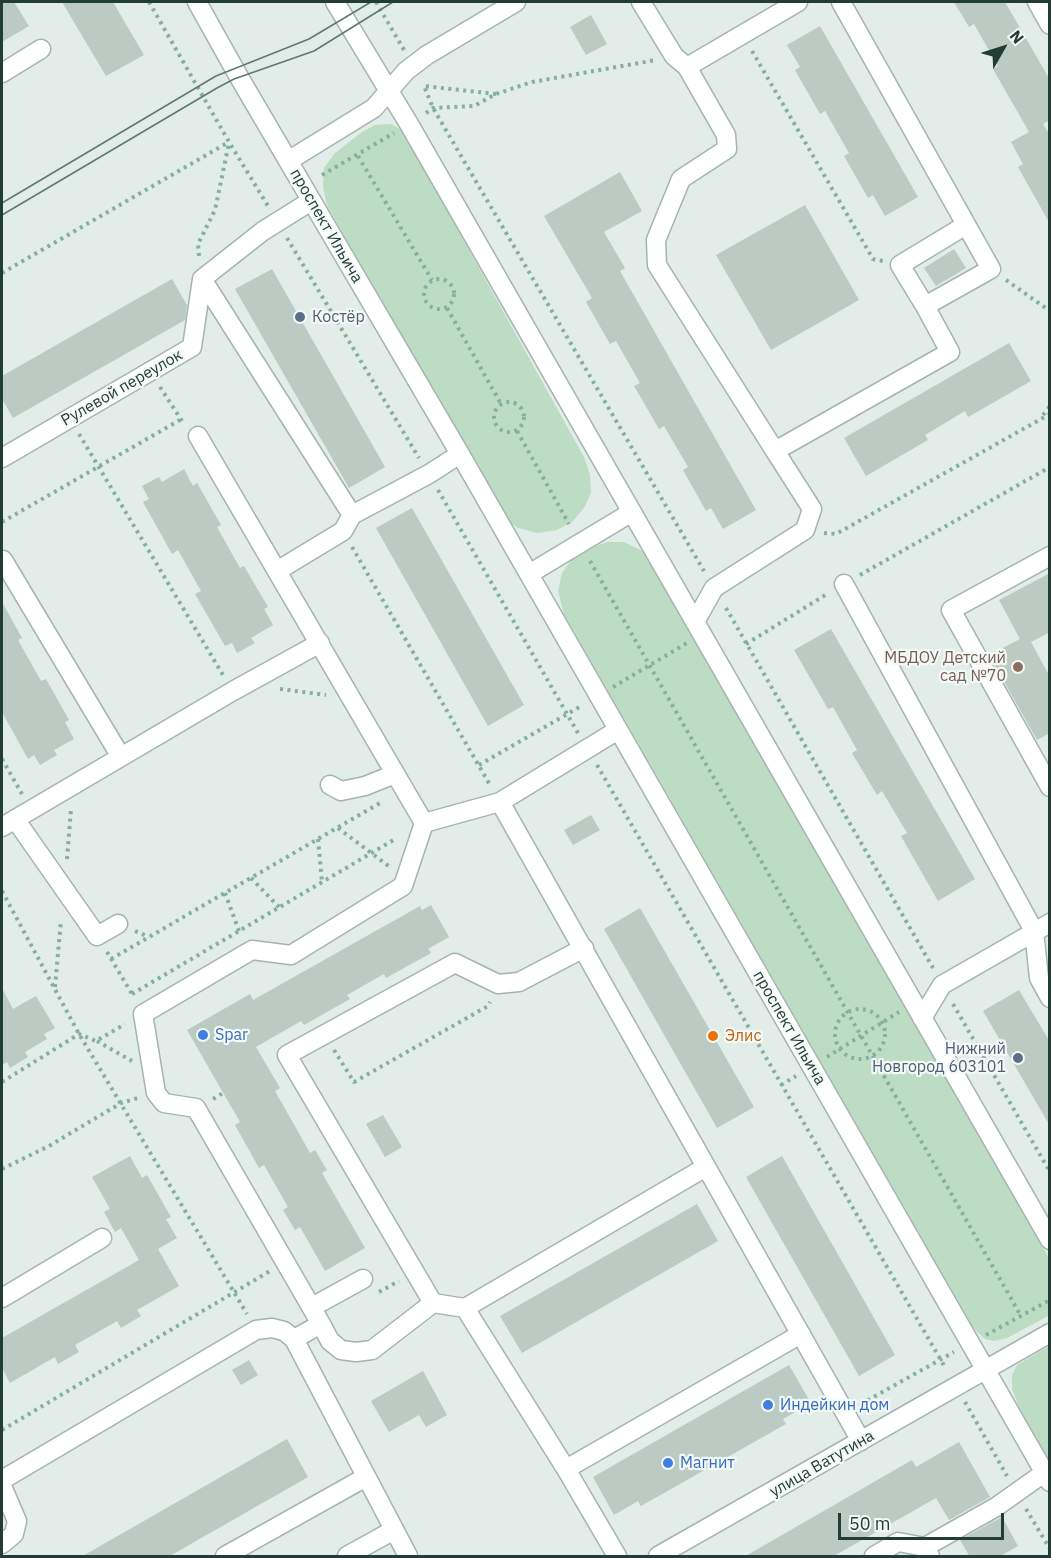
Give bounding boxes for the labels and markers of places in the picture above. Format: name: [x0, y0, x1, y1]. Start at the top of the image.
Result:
place label: Костёр: [312, 307, 365, 327]
marker: Костёр: [293, 310, 307, 324]
place label: МБДОУ Детский сад №70: [884, 648, 1006, 686]
marker: МБДОУ Детский сад №70: [1011, 660, 1025, 674]
place label: Spar: [215, 1025, 248, 1045]
place label: Элис: [725, 1026, 761, 1046]
marker: Spar: [196, 1028, 210, 1042]
marker: Элис: [706, 1029, 720, 1043]
place label: Нижний Новгород 603101: [872, 1039, 1006, 1077]
marker: Нижний Новгород 603101: [1011, 1051, 1025, 1065]
place label: Индейкин дом: [780, 1395, 890, 1415]
marker: Индейкин дом: [761, 1398, 775, 1412]
place label: Магнит: [680, 1453, 735, 1473]
marker: Магнит: [661, 1456, 675, 1470]

